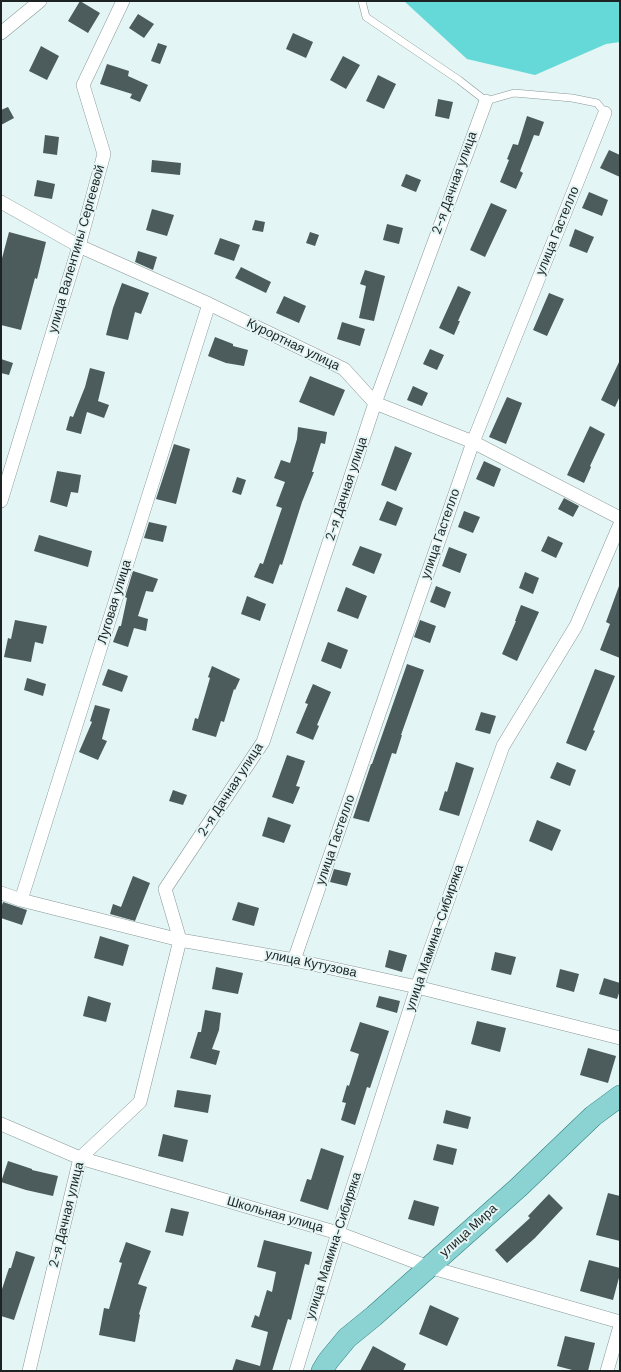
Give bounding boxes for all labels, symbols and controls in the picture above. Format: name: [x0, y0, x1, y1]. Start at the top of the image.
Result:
street label: 2-я Дачная улица: [429, 130, 481, 236]
street label: улица Валентины Сергеевой: [45, 163, 109, 335]
street label: улица Гастелло: [533, 184, 583, 278]
street label: Курортная улица: [244, 316, 342, 374]
street label: 2-я Дачная улица: [323, 435, 371, 543]
street label: улица Гастелло: [418, 487, 464, 581]
street label: Луговая улица: [95, 558, 135, 646]
street label: 2-я Дачная улица: [195, 740, 267, 840]
street label: улица Гастелло: [313, 793, 359, 887]
street label: улица Мамина-Сибиряка: [403, 863, 467, 1013]
street label: улица Кутузова: [264, 947, 358, 981]
street label: 2-я Дачная улица: [46, 1161, 88, 1269]
street label: улица Мамина-Сибиряка: [303, 1170, 365, 1322]
street label: Школьная улица: [225, 1194, 325, 1236]
street label: улица Мира: [437, 1201, 501, 1261]

